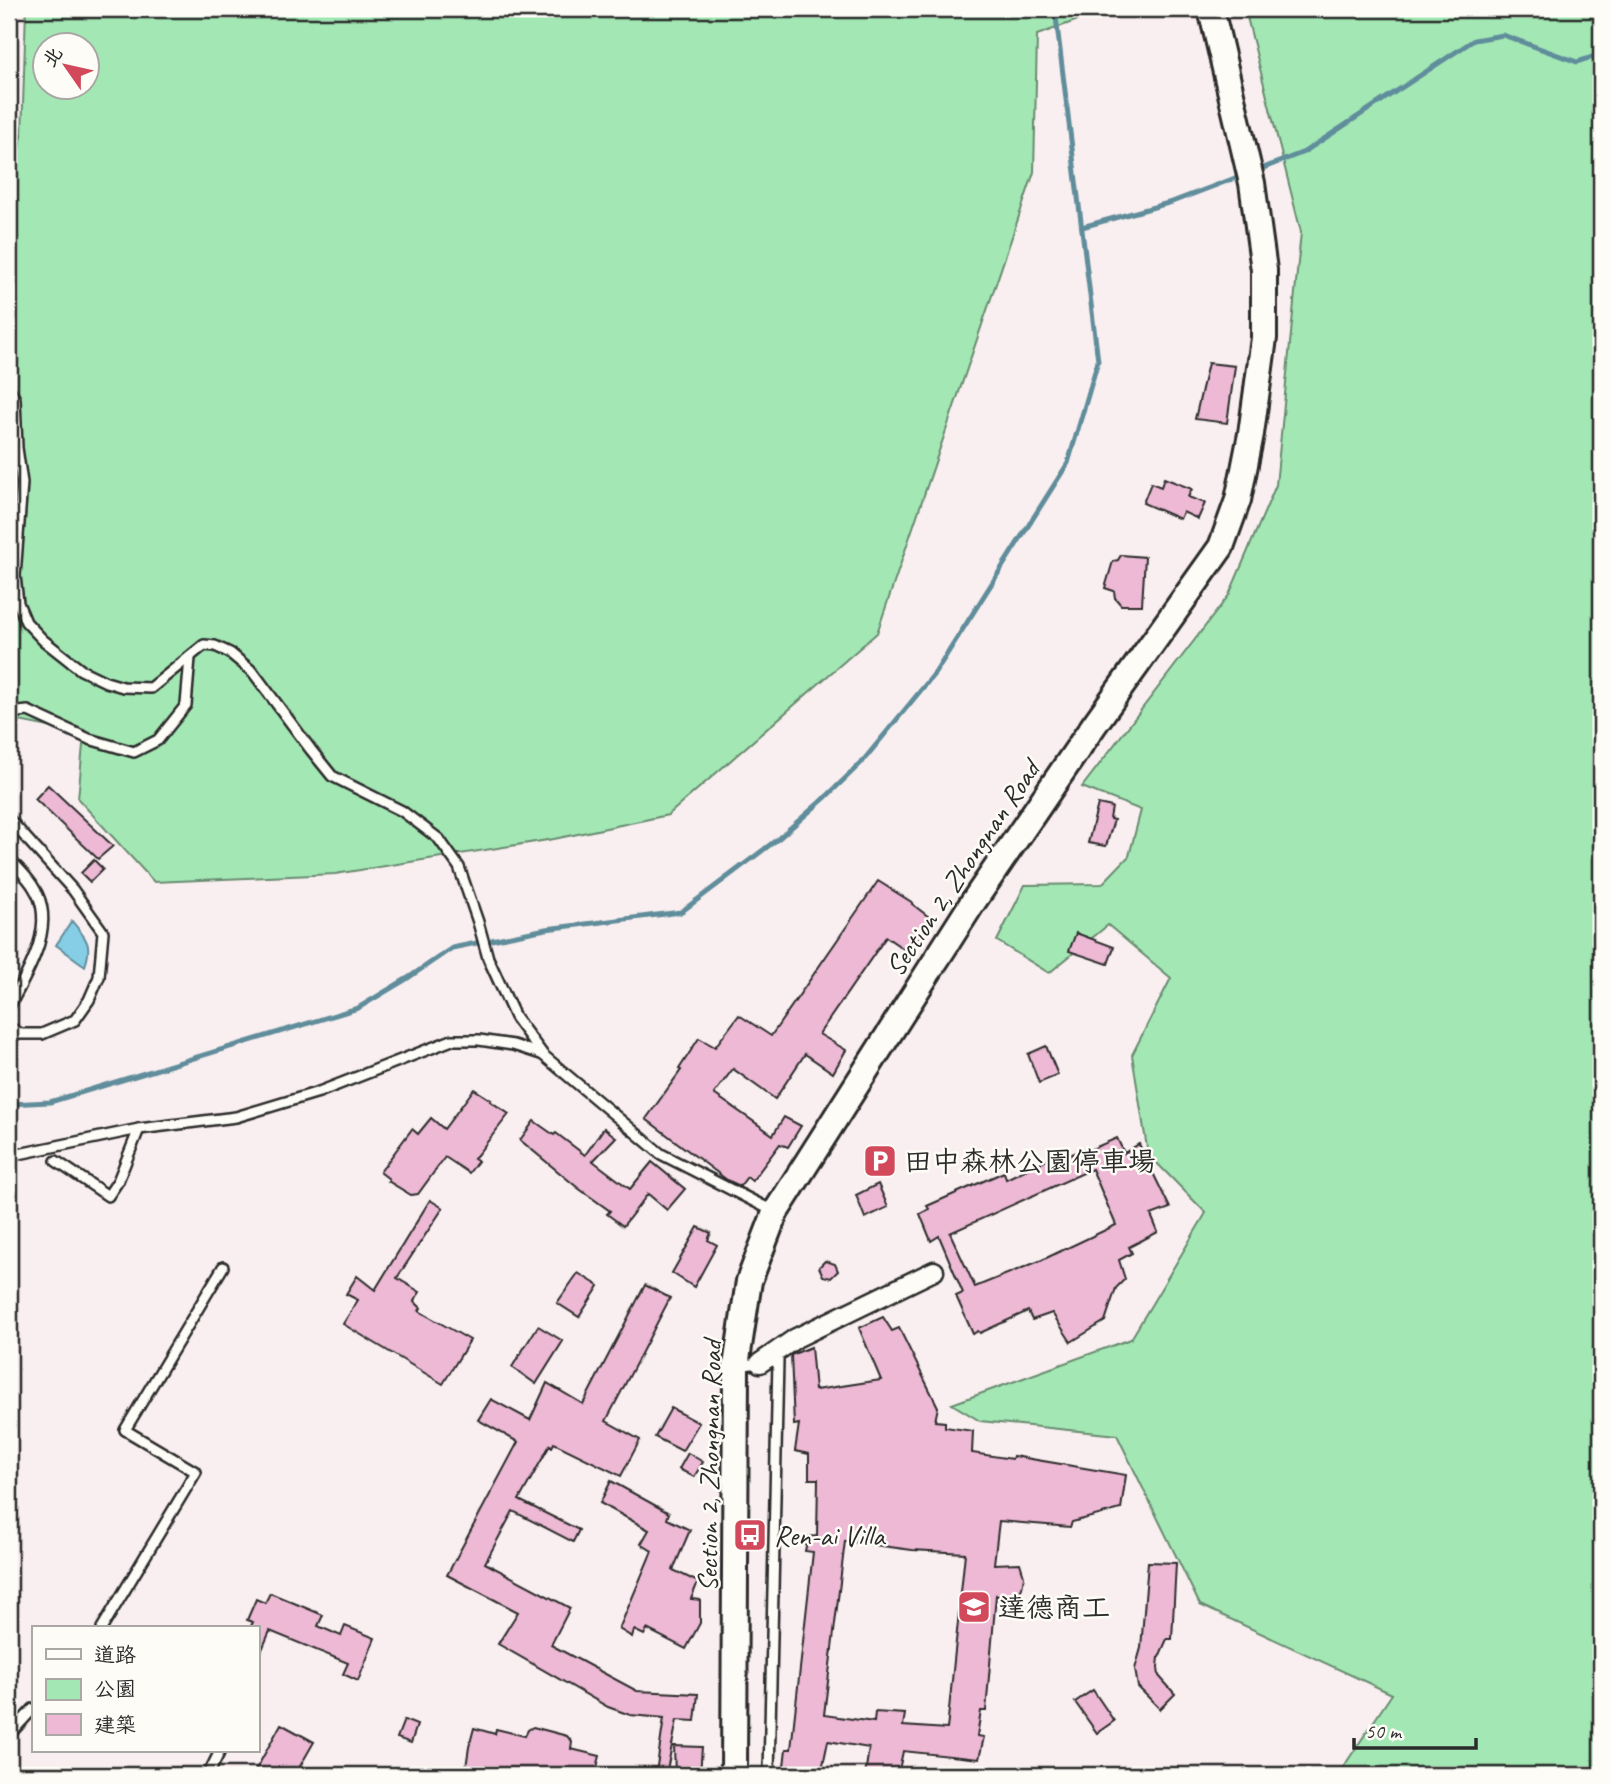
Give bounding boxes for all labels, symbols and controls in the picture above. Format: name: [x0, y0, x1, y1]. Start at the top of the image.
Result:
north arrow: [32, 32, 102, 102]
text: 北: [37, 42, 68, 72]
street label: Section 2, Zhongnan Road: [877, 751, 1050, 982]
parking icon: 田中森林公園停車場: [861, 1142, 899, 1180]
place label: 田中森林公園停車場: [904, 1144, 1156, 1179]
street label: Section 2, Zhongnan Road: [690, 1336, 729, 1592]
bus stop icon: Ren-ai Villa: [731, 1516, 769, 1554]
place label: Ren-ai Villa: [774, 1518, 886, 1553]
school or university icon: 達德商工: [955, 1588, 993, 1626]
place label: 達德商工: [998, 1590, 1110, 1625]
legend: [32, 1626, 259, 1752]
text: 道路: [94, 1642, 136, 1668]
text: 公園: [94, 1676, 136, 1702]
scale bar: [1354, 1707, 1477, 1751]
text: 建築: [94, 1712, 136, 1738]
text: 50 m: [1365, 1718, 1403, 1744]

